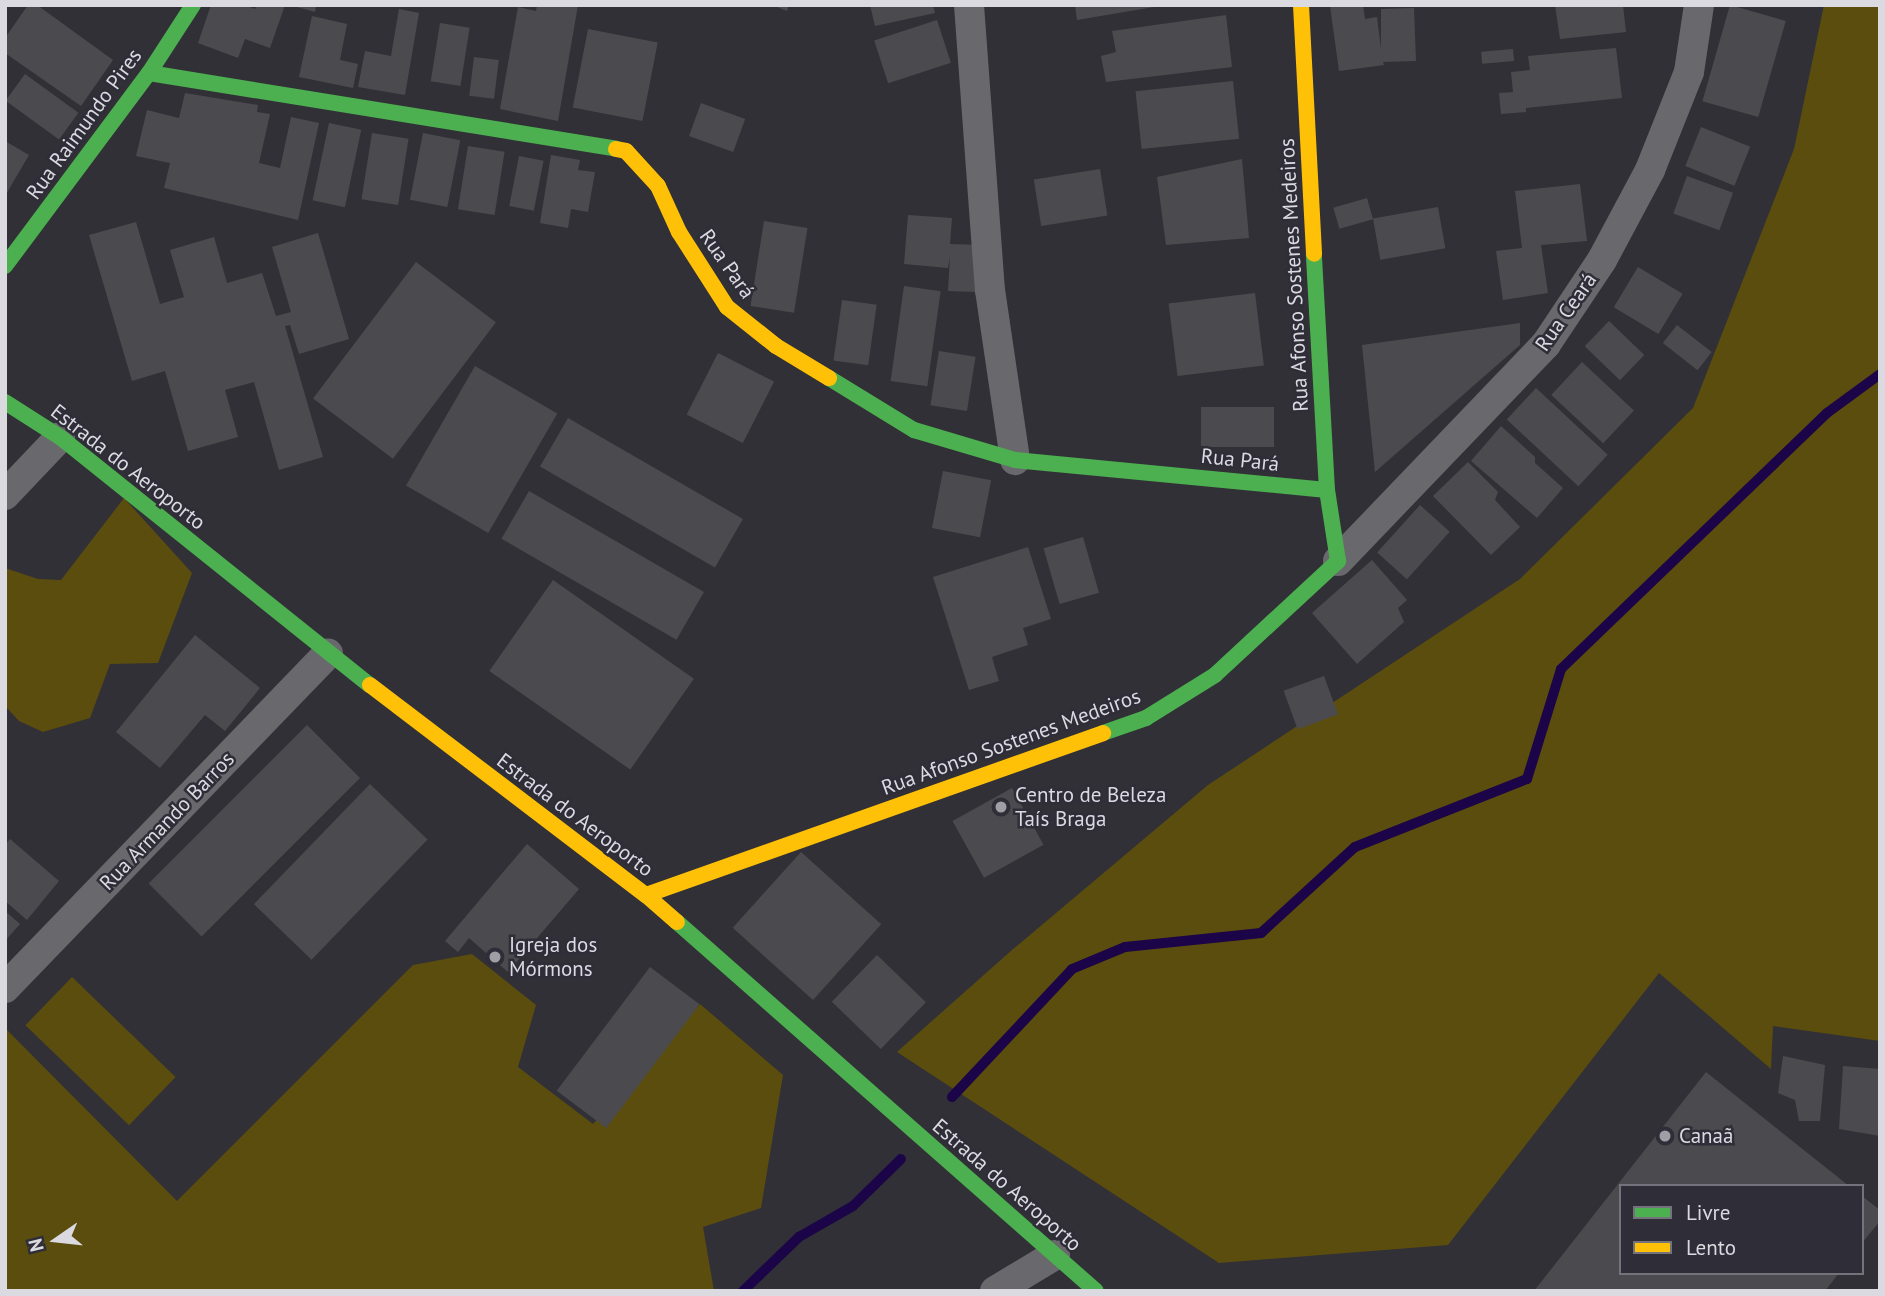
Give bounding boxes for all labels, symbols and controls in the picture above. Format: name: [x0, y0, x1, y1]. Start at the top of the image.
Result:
street label: Rua Raimundo Pires: [21, 44, 147, 204]
street label: Rua Afonso Sostenes Medeiros: [1274, 137, 1314, 413]
street label: Rua Pará: [694, 225, 760, 303]
street label: Rua Ceará: [1530, 268, 1602, 356]
street label: Estrada do Aeroporto: [45, 399, 211, 535]
street label: Rua Pará: [1200, 443, 1280, 477]
street label: Rua Afonso Sostenes Medeiros: [878, 683, 1144, 801]
street label: Rua Armando Barros: [94, 746, 240, 896]
street label: Estrada do Aeroporto: [492, 748, 658, 882]
place label: Centro de Beleza Taís Braga: [1015, 782, 1166, 832]
marker: Centro de Beleza Taís Braga: [993, 799, 1009, 815]
place label: Igreja dos Mórmons: [509, 932, 597, 982]
marker: Igreja dos Mórmons: [487, 949, 503, 965]
street label: Estrada do Aeroporto: [927, 1113, 1087, 1257]
place label: Canaã: [1679, 1123, 1733, 1149]
marker: Canaã: [1657, 1128, 1673, 1144]
legend: [1619, 1184, 1864, 1275]
text: Livre: [1686, 1199, 1730, 1226]
north arrow: [21, 1205, 91, 1275]
text: Lento: [1686, 1234, 1736, 1261]
text: N: [22, 1236, 49, 1254]

